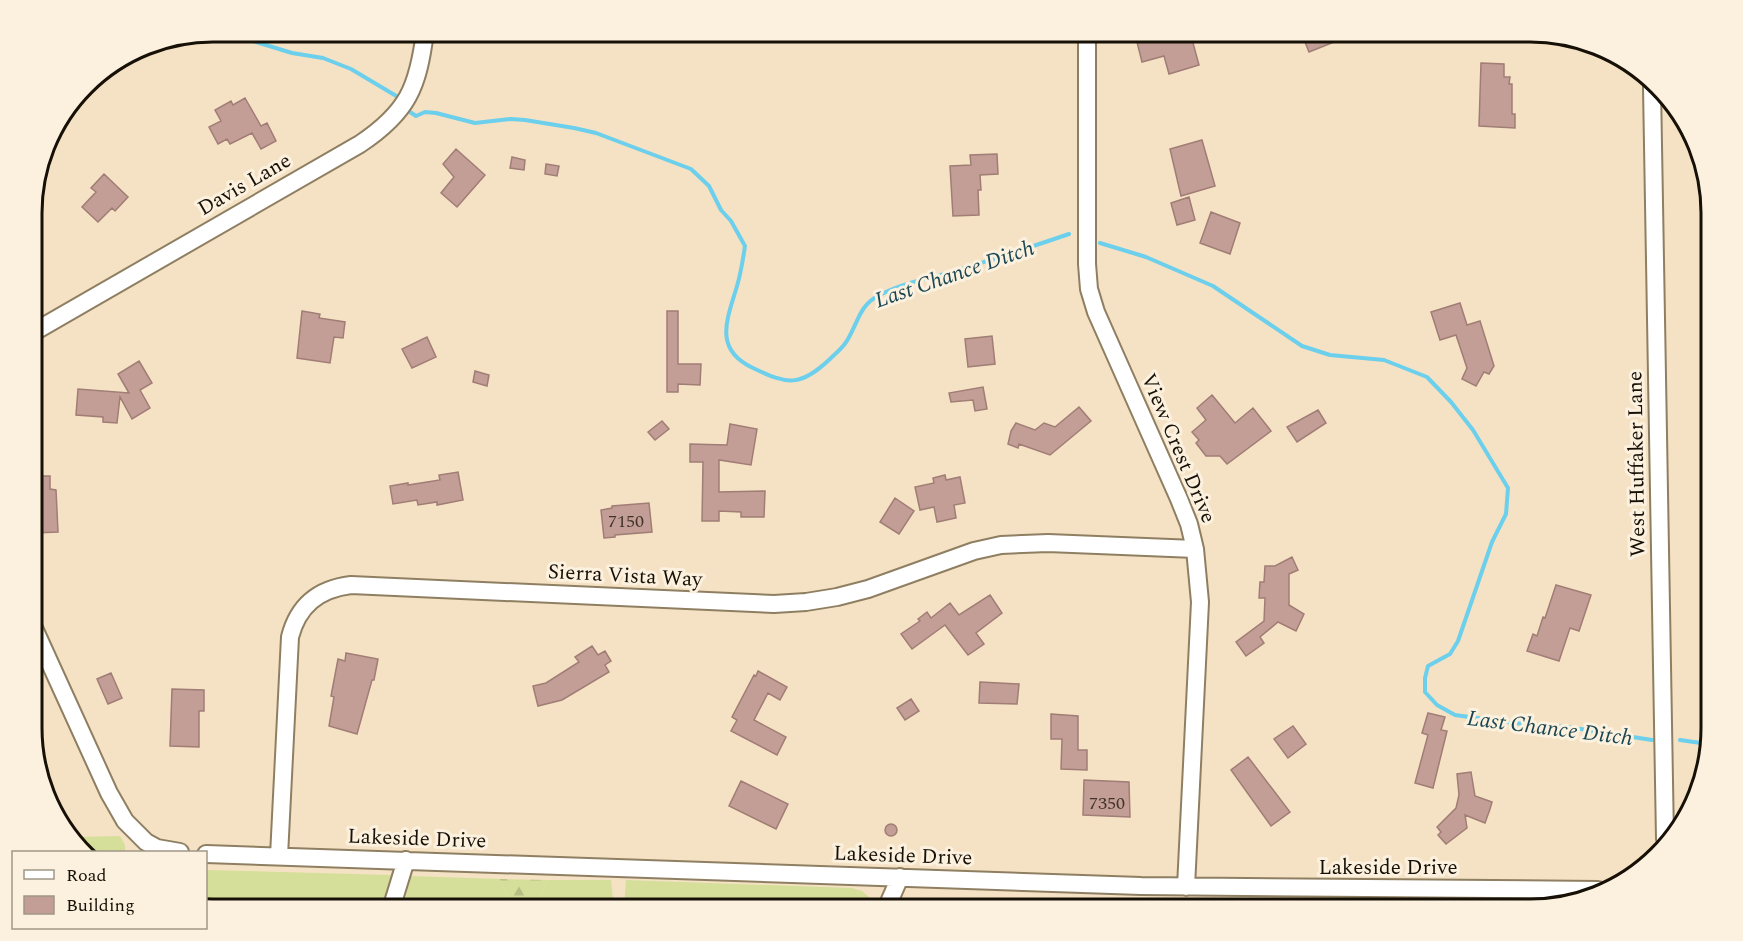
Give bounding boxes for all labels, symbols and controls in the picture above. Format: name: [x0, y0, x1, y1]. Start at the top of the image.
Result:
street label: Davis Lane: [192, 145, 297, 225]
water label: Last Chance Ditch: [870, 232, 1039, 317]
street label: View Crest Drive: [1132, 368, 1224, 528]
street label: West Huffaker Lane: [1619, 371, 1655, 557]
house number: 7150: [608, 508, 644, 535]
street label: Sierra Vista Way: [547, 556, 704, 596]
water label: Last Chance Ditch: [1465, 702, 1635, 755]
house number: 7350: [1089, 790, 1125, 817]
street label: Lakeside Drive: [347, 821, 487, 857]
street label: Lakeside Drive: [833, 838, 973, 874]
legend: [12, 851, 207, 929]
street label: Lakeside Drive: [1318, 852, 1458, 884]
text: Road: [66, 862, 107, 889]
text: Building: [66, 892, 135, 919]

